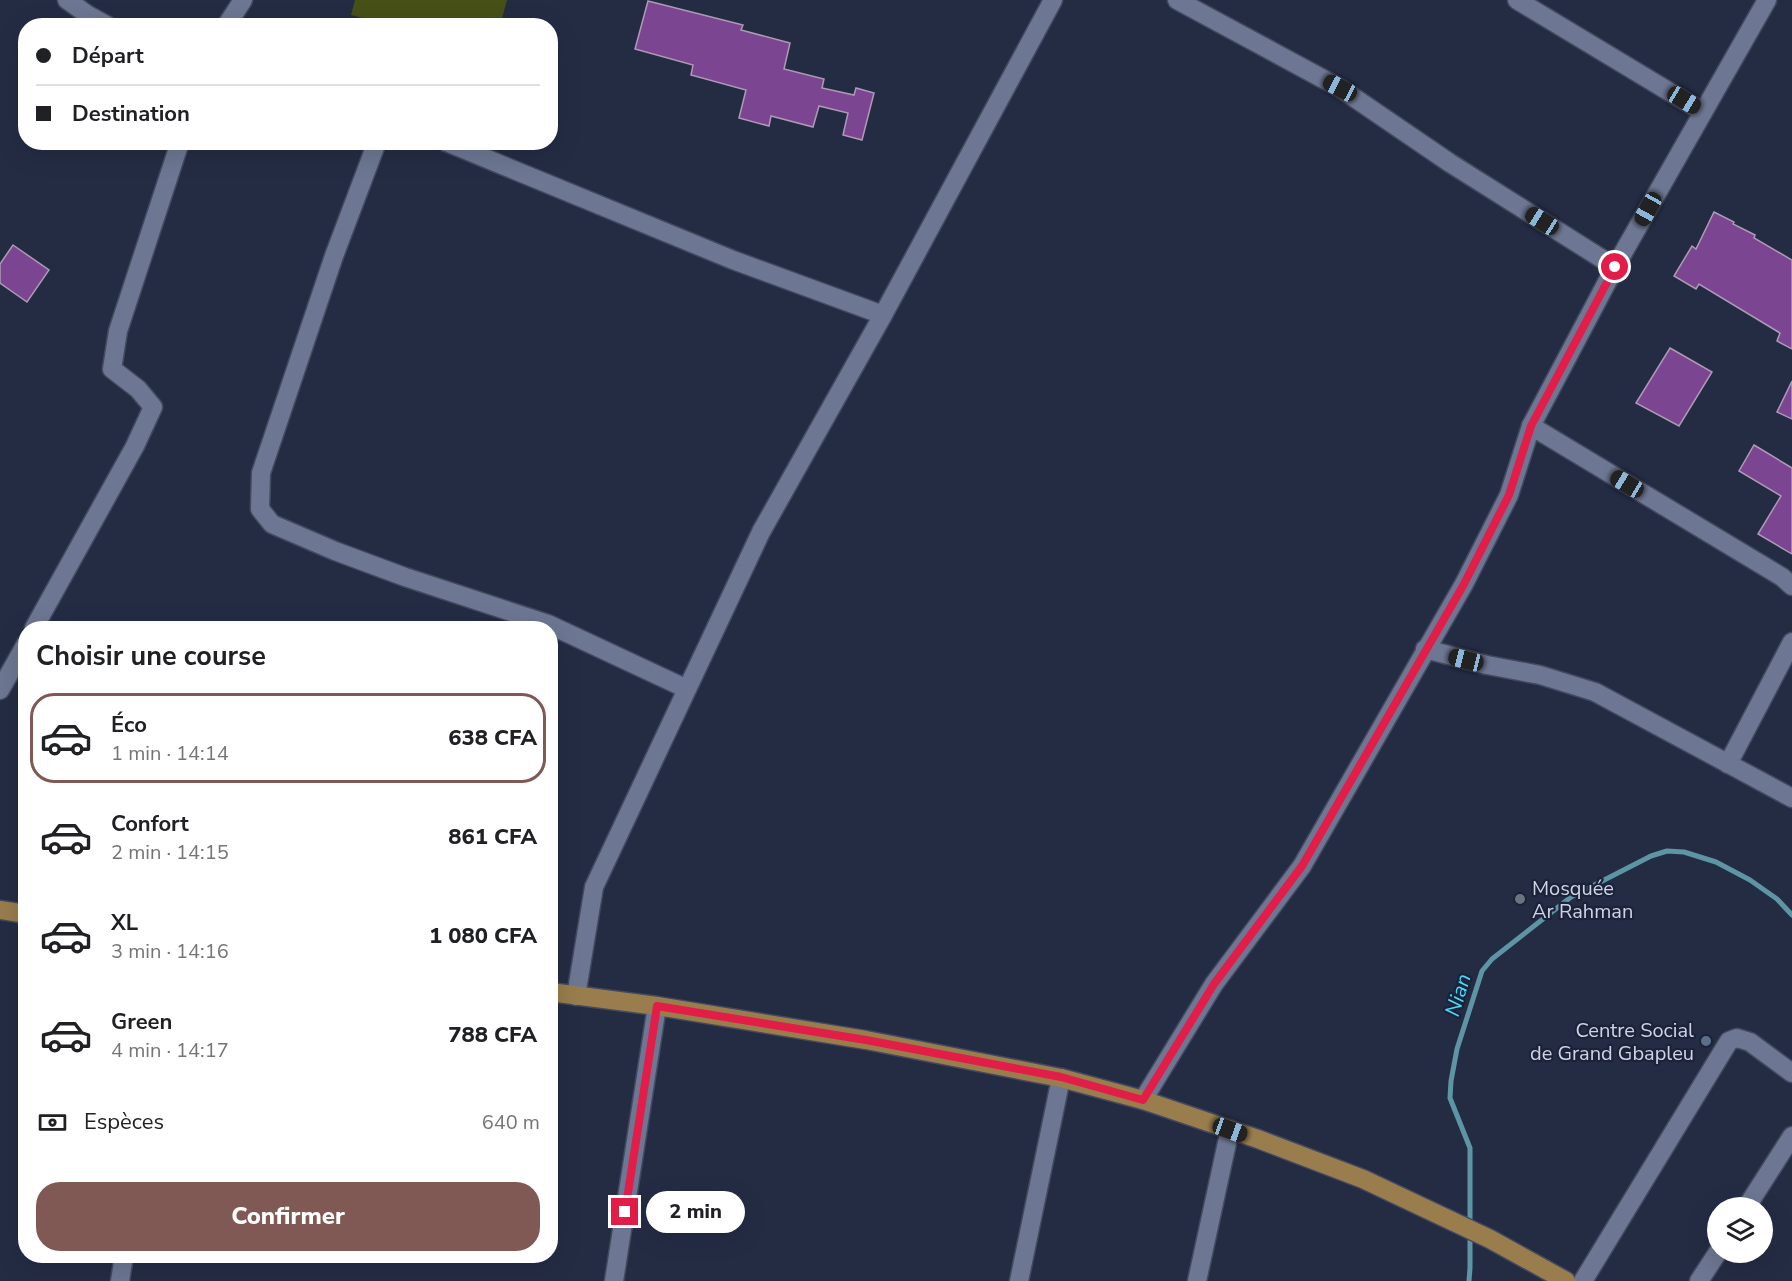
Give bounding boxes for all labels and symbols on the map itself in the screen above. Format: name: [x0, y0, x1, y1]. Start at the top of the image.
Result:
car: [1320, 72, 1360, 104]
car: [1664, 83, 1704, 117]
car: [1631, 189, 1665, 229]
car: [1522, 204, 1562, 238]
route start: [1601, 253, 1628, 280]
car: [1607, 467, 1647, 501]
car: [1446, 647, 1486, 673]
place label: Mosquée Ar Rahman: [1532, 875, 1633, 925]
marker: Mosquée Ar Rahman: [1513, 892, 1527, 906]
water label: Nian: [1438, 970, 1478, 1020]
place label: Centre Social de Grand Gbapleu: [1530, 1017, 1694, 1067]
marker: Centre Social de Grand Gbapleu: [1699, 1034, 1713, 1048]
car: [1210, 1115, 1250, 1145]
callout: 2 min: [646, 1191, 745, 1233]
route end: [611, 1198, 638, 1225]

